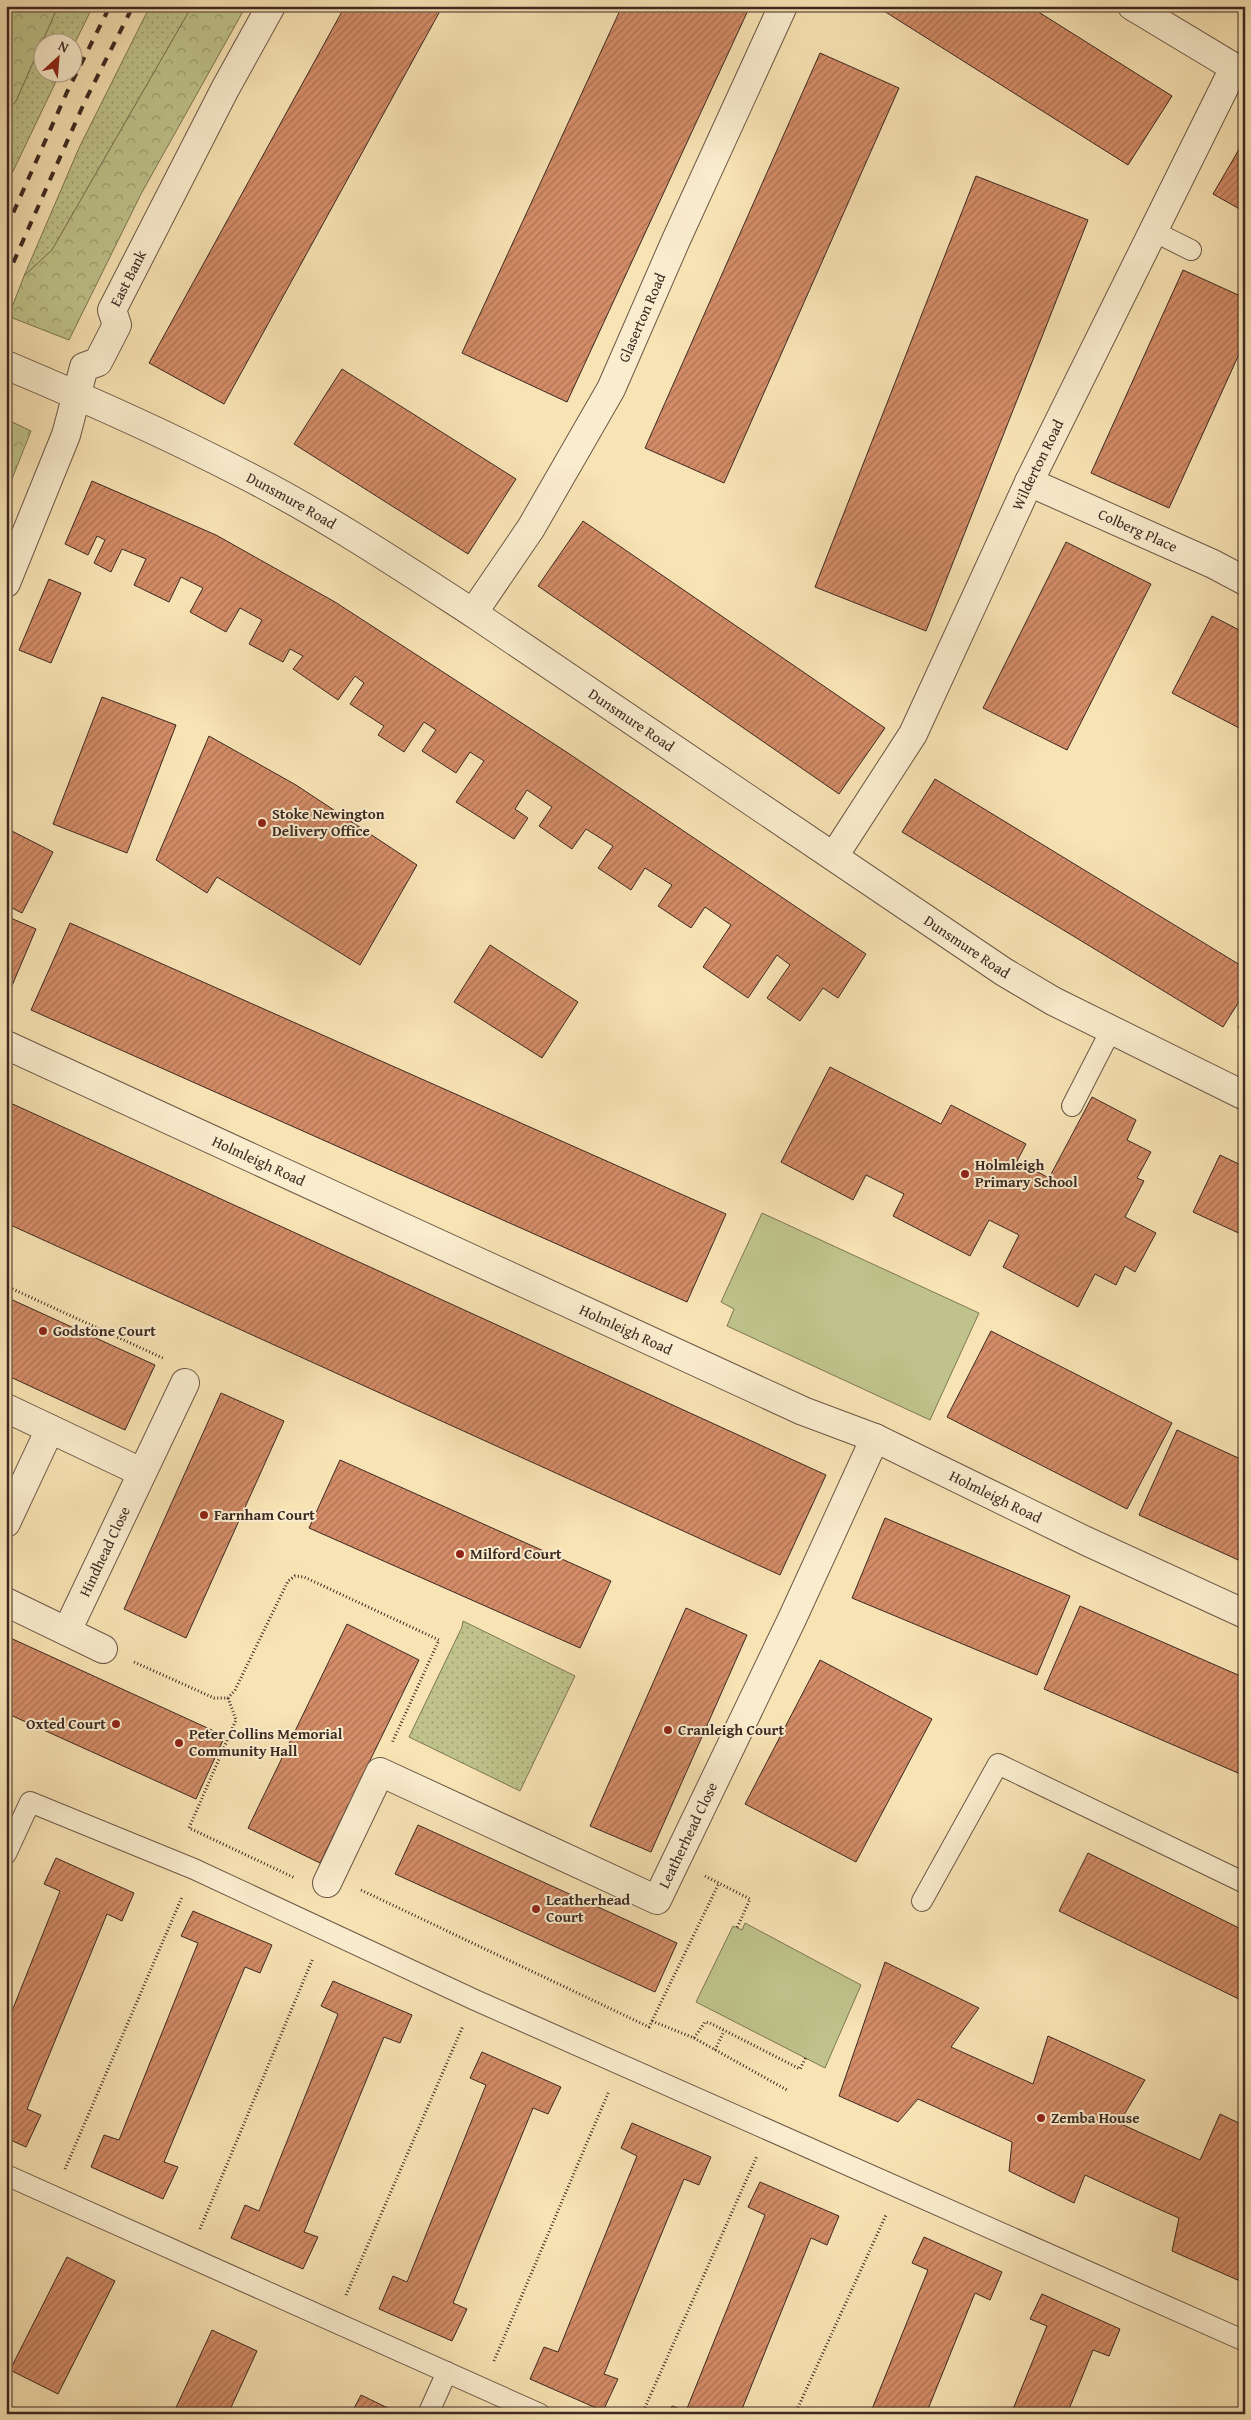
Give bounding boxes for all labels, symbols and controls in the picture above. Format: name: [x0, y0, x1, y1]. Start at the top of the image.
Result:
north arrow: [32, 32, 82, 82]
text: N: [55, 35, 73, 58]
street label: East Bank: [105, 246, 151, 310]
street label: Glaserton Road: [613, 270, 670, 366]
street label: Wilderton Road: [1006, 416, 1068, 513]
street label: Dunsmure Road: [243, 467, 340, 534]
street label: Colberg Place: [1095, 503, 1181, 557]
street label: Dunsmure Road: [584, 683, 679, 756]
place label: Stoke Newington Delivery Office: [272, 803, 385, 841]
marker: Stoke Newington Delivery Office: [256, 817, 268, 829]
street label: Dunsmure Road: [920, 910, 1014, 983]
street label: Holmleigh Road: [209, 1130, 309, 1191]
place label: Holmleigh Primary School: [975, 1154, 1078, 1192]
marker: Holmleigh Primary School: [959, 1168, 971, 1180]
street label: Holmleigh Road: [576, 1299, 676, 1360]
place label: Godstone Court: [53, 1320, 156, 1341]
marker: Godstone Court: [37, 1325, 49, 1337]
street label: Holmleigh Road: [946, 1465, 1045, 1528]
street label: Hindhead Close: [74, 1503, 135, 1600]
place label: Farnham Court: [214, 1504, 315, 1525]
marker: Farnham Court: [198, 1509, 210, 1521]
place label: Milford Court: [470, 1543, 562, 1564]
marker: Milford Court: [454, 1548, 466, 1560]
place label: Oxted Court: [26, 1713, 106, 1734]
marker: Oxted Court: [110, 1718, 122, 1730]
place label: Cranleigh Court: [678, 1719, 784, 1740]
place label: Peter Collins Memorial Community Hall: [189, 1723, 343, 1761]
marker: Cranleigh Court: [662, 1724, 674, 1736]
marker: Peter Collins Memorial Community Hall: [173, 1737, 185, 1749]
street label: Leatherhead Close: [653, 1778, 722, 1892]
place label: Leatherhead Court: [546, 1889, 631, 1927]
marker: Leatherhead Court: [530, 1903, 542, 1915]
place label: Zemba House: [1051, 2107, 1140, 2128]
marker: Zemba House: [1035, 2112, 1047, 2124]

